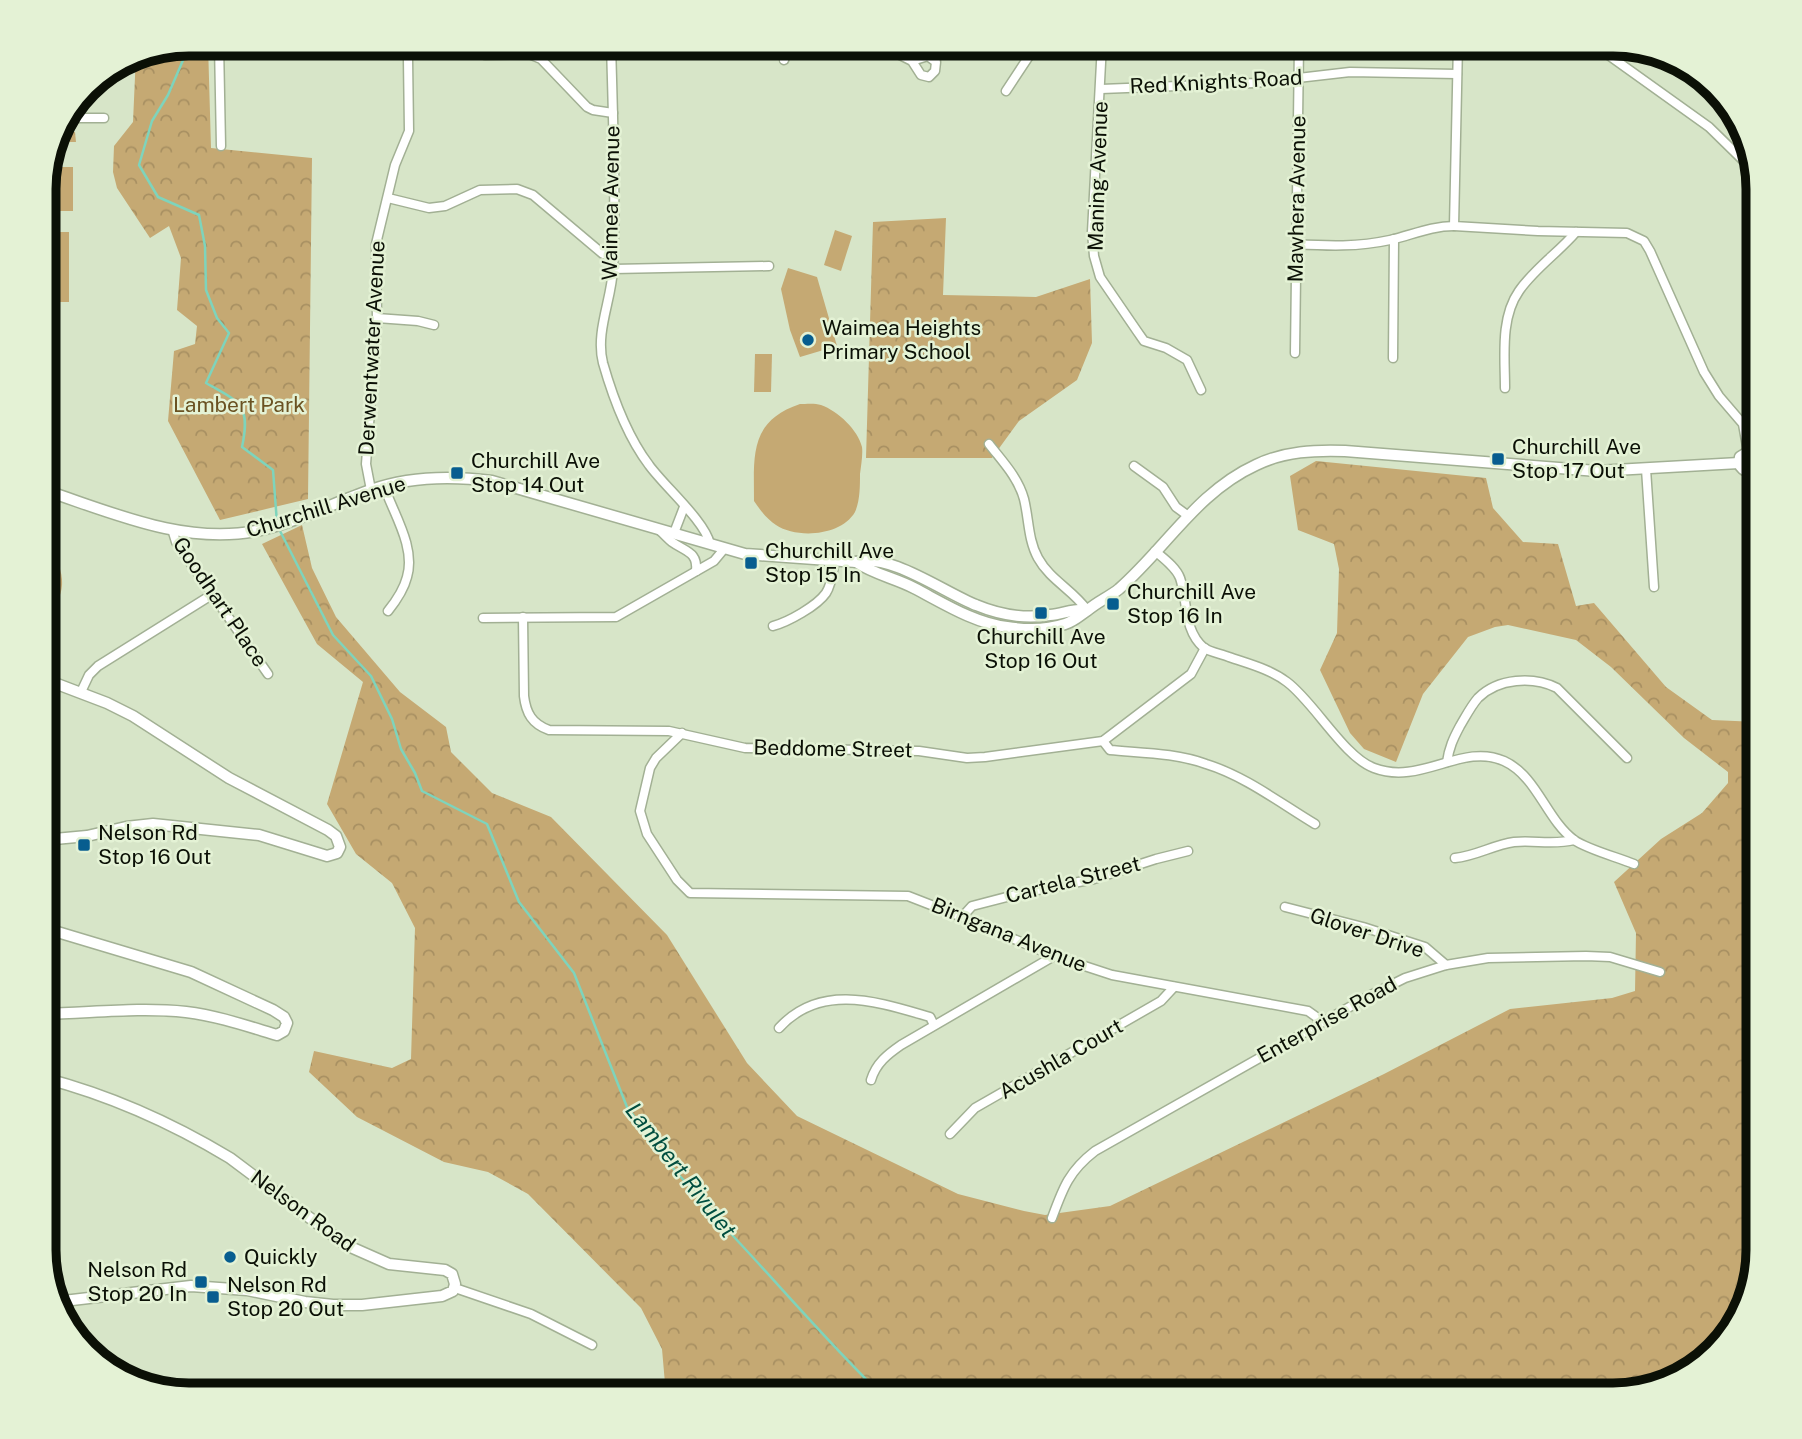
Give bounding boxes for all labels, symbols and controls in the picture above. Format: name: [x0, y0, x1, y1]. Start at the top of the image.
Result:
street label: Red Knights Road: [1129, 64, 1303, 99]
street label: Maning Avenue: [1082, 101, 1113, 251]
street label: Mawhera Avenue: [1283, 115, 1310, 283]
street label: Waimea Avenue: [597, 125, 624, 281]
street label: Derwentwater Avenue: [353, 240, 390, 456]
place label: Waimea Heights Primary School: [822, 315, 981, 364]
marker: Waimea Heights Primary School: [800, 332, 816, 348]
park label: Lambert Park: [173, 392, 305, 417]
place label: Churchill Ave Stop 17 Out: [1512, 434, 1641, 483]
place label: Churchill Ave Stop 14 Out: [471, 448, 600, 497]
marker: Churchill Ave Stop 17 Out: [1490, 451, 1506, 467]
marker: Churchill Ave Stop 14 Out: [449, 465, 465, 481]
street label: Churchill Avenue: [243, 470, 409, 543]
street label: Goodhart Place: [168, 532, 273, 671]
place label: Churchill Ave Stop 15 In: [765, 538, 894, 587]
marker: Churchill Ave Stop 15 In: [743, 555, 759, 571]
place label: Churchill Ave Stop 16 In: [1127, 579, 1256, 628]
marker: Churchill Ave Stop 16 In: [1105, 596, 1121, 612]
marker: Churchill Ave Stop 16 Out: [1033, 605, 1049, 621]
place label: Churchill Ave Stop 16 Out: [976, 624, 1106, 673]
street label: Beddome Street: [753, 735, 913, 762]
place label: Nelson Rd Stop 16 Out: [98, 820, 211, 869]
marker: Nelson Rd Stop 16 Out: [76, 837, 92, 853]
street label: Cartela Street: [1003, 851, 1143, 908]
street label: Birngana Avenue: [928, 892, 1090, 977]
street label: Glover Drive: [1307, 902, 1427, 963]
street label: Enterprise Road: [1253, 971, 1401, 1068]
street label: Acushla Court: [994, 1013, 1127, 1104]
water label: Lambert Rivulet: [620, 1097, 743, 1243]
street label: Nelson Road: [246, 1164, 360, 1257]
place label: Quickly: [244, 1244, 317, 1269]
marker: Quickly: [222, 1249, 238, 1265]
place label: Nelson Rd Stop 20 In: [87, 1257, 187, 1306]
place label: Nelson Rd Stop 20 Out: [227, 1272, 344, 1321]
marker: Nelson Rd Stop 20 In: [193, 1274, 209, 1290]
marker: Nelson Rd Stop 20 Out: [205, 1289, 221, 1305]

